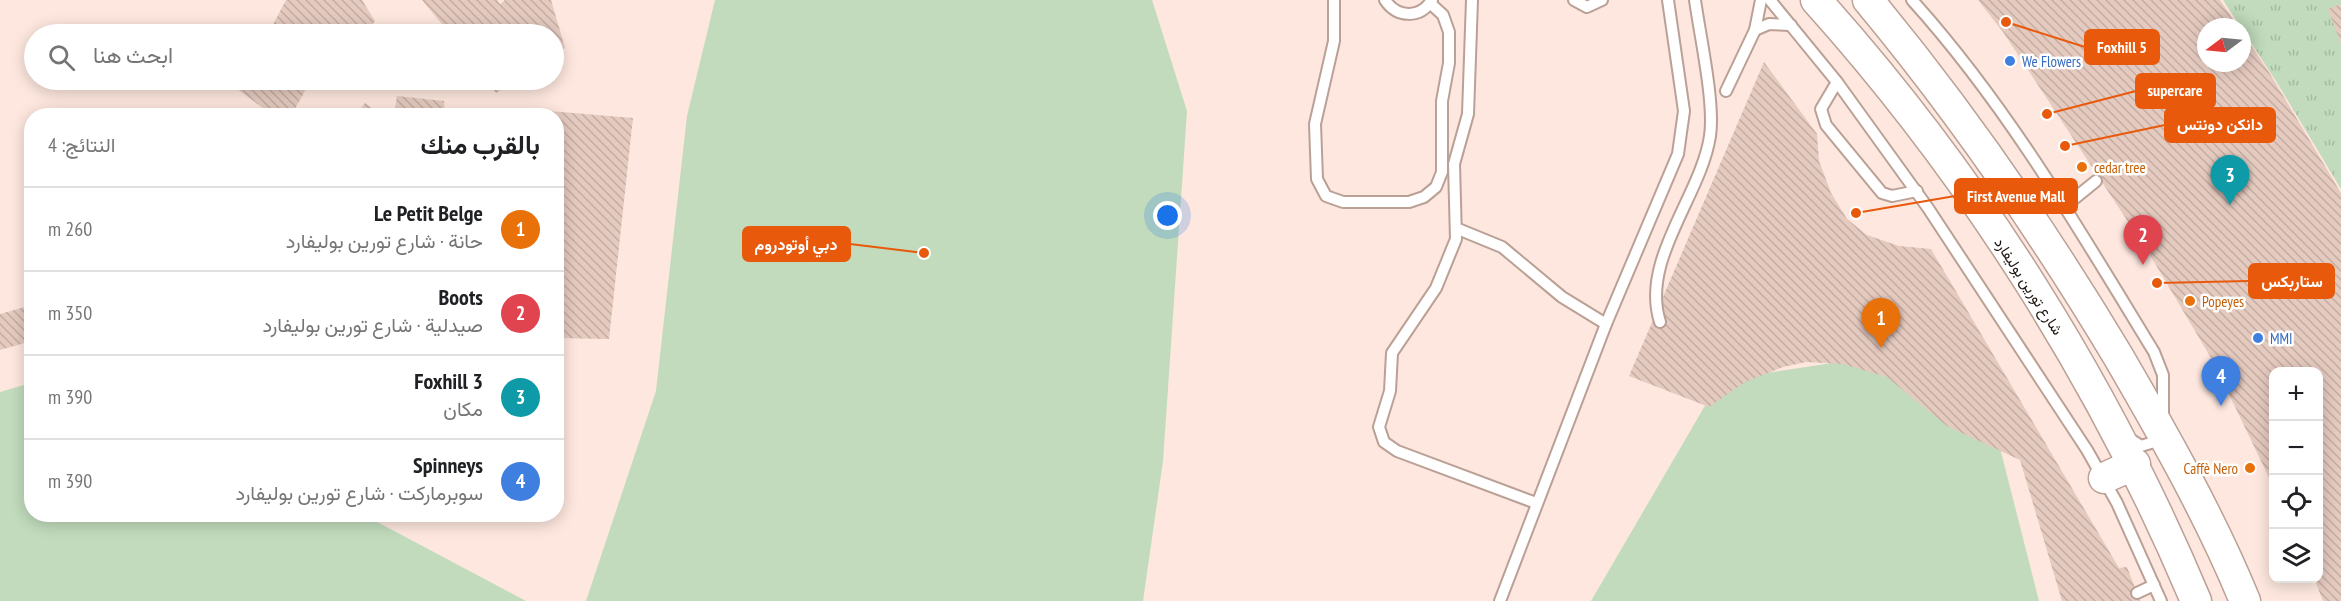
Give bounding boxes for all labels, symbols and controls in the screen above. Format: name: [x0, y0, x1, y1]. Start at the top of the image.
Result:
north arrow: [2197, 18, 2251, 72]
search box: [24, 24, 564, 90]
callout: Foxhill 5: [2085, 30, 2159, 64]
text: Foxhill 5: [2097, 37, 2147, 57]
icon: search: [45, 41, 78, 74]
text: ابحث هنا: [93, 41, 173, 69]
place label: We Flowers: [2022, 52, 2081, 71]
marker: We Flowers: [2003, 54, 2017, 68]
callout: supercare: [2136, 74, 2215, 108]
text: supercare: [2147, 80, 2203, 100]
callout: دانكن دونتس: [2165, 108, 2275, 142]
text: دانكن دونتس: [2177, 114, 2263, 135]
text: بالقرب منك: [421, 128, 540, 161]
text: النتائج: 4: [48, 132, 115, 158]
pin: 3: [2210, 156, 2250, 205]
place label: cedar tree: [2094, 158, 2146, 177]
marker: cedar tree: [2075, 160, 2089, 174]
callout: First Avenue Mall: [1955, 179, 2077, 213]
text: First Avenue Mall: [1967, 186, 2065, 206]
text: Le Petit Belge: [374, 199, 483, 227]
your location: [1153, 201, 1182, 230]
text: 260 m: [48, 216, 92, 242]
text: 1: [516, 216, 525, 242]
pin: 2: [2124, 216, 2162, 265]
callout: دبي أوتودروم: [743, 227, 850, 261]
text: حانة · شارع تورين بوليفارد: [286, 228, 483, 254]
text: دبي أوتودروم: [755, 234, 837, 258]
street label: شارع تورين بوليفارد: [1989, 234, 2068, 340]
callout: ستاربكس: [2249, 264, 2334, 298]
text: ستاربكس: [2261, 271, 2323, 292]
text: Boots: [439, 283, 483, 311]
place label: Popeyes: [2202, 292, 2244, 311]
marker: Popeyes: [2183, 294, 2197, 308]
pin: 1: [1862, 298, 1900, 348]
text: 350 m: [48, 300, 92, 326]
text: 2: [516, 300, 525, 326]
text: صيدلية · شارع تورين بوليفارد: [262, 312, 483, 338]
place label: MMI: [2270, 329, 2293, 348]
marker: MMI: [2251, 331, 2265, 345]
pin: 4: [2202, 356, 2240, 406]
text: Foxhill 3: [414, 367, 483, 395]
map controls: [2269, 367, 2323, 583]
button: +: [2269, 367, 2323, 421]
text: 390 m: [48, 384, 92, 410]
text: 3: [516, 384, 525, 410]
text: مكان: [443, 396, 483, 422]
button: −: [2269, 421, 2323, 475]
text: Spinneys: [413, 451, 483, 479]
place label: Caffè Nero: [2184, 459, 2238, 478]
marker: Caffè Nero: [2243, 461, 2257, 475]
text: 390 m: [48, 468, 92, 494]
text: 4: [516, 468, 525, 494]
button: locate: [2269, 475, 2323, 529]
text: سوبرماركت · شارع تورين بوليفارد: [235, 480, 483, 506]
button: layers: [2269, 529, 2323, 583]

